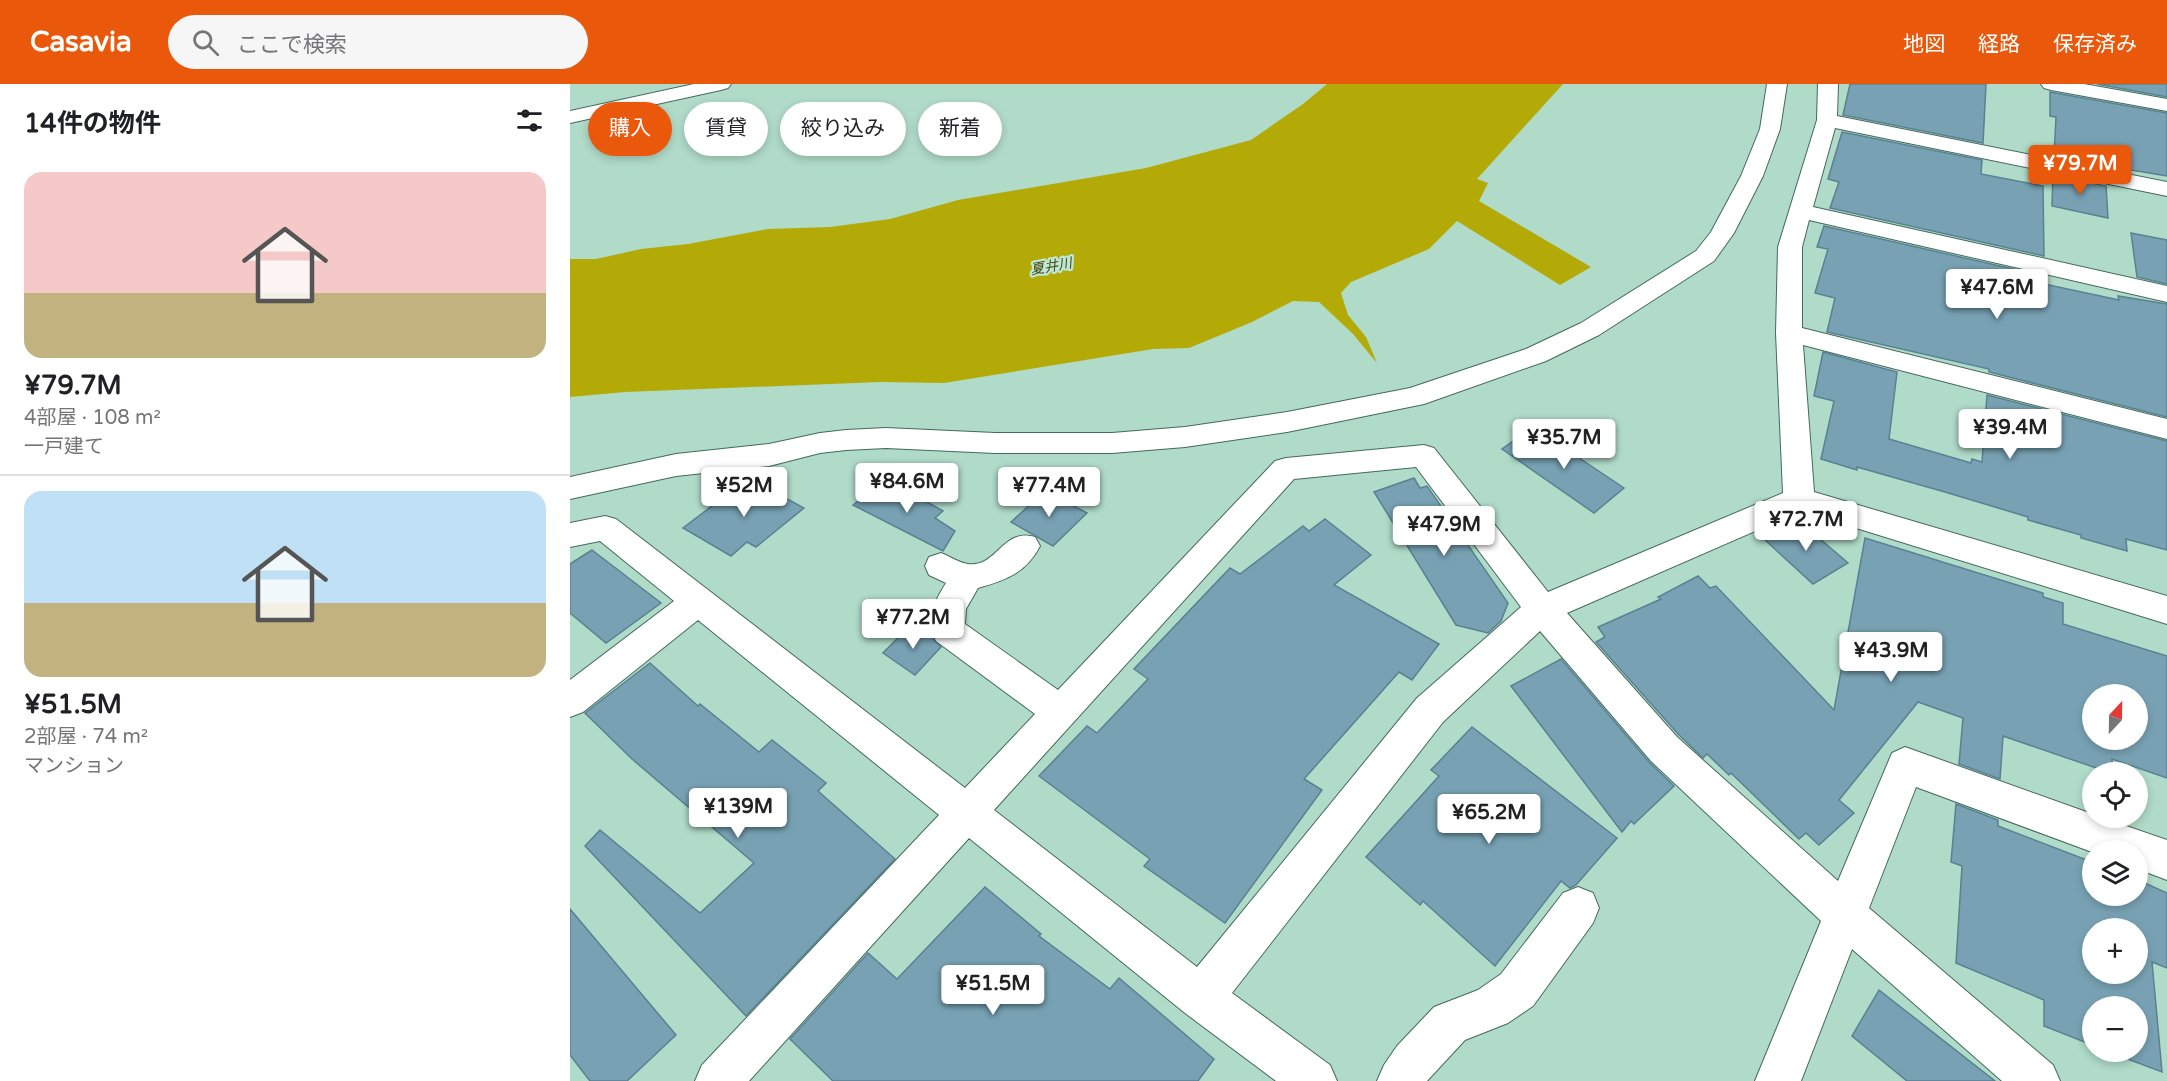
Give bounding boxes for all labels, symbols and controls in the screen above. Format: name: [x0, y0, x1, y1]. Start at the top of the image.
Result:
search box: [168, 15, 588, 69]
text: Casavia: [30, 25, 132, 59]
icon: search: [189, 26, 222, 59]
text: ここで検索: [237, 32, 347, 58]
text: 地図: [1903, 32, 1945, 57]
text: 経路: [1978, 32, 2020, 57]
text: 保存済み: [2053, 32, 2137, 57]
chip: 購入: [588, 102, 672, 156]
chip: 賃貸: [684, 102, 768, 156]
chip: 絞り込み: [780, 102, 906, 156]
chip: 新着: [918, 102, 1002, 156]
icon: filters: [513, 104, 546, 137]
text: 14件の物件: [24, 108, 161, 139]
pin: ¥79.7M: [2031, 145, 2129, 196]
text: ¥79.7M: [2042, 152, 2118, 176]
icon: home: [231, 211, 339, 319]
water label: 夏井川: [1029, 254, 1075, 279]
pin: ¥47.6M: [1948, 269, 2046, 320]
text: ¥47.6M: [1960, 276, 2034, 300]
text: ¥79.7M: [24, 370, 122, 401]
text: 4部屋 · 108 m²: [24, 406, 161, 430]
pin: ¥39.4M: [1961, 409, 2059, 460]
text: ¥39.4M: [1973, 416, 2047, 440]
pin: ¥35.7M: [1515, 419, 1613, 470]
text: ¥35.7M: [1527, 426, 1601, 450]
text: 一戸建て: [24, 435, 104, 459]
pin: ¥84.6M: [858, 463, 956, 514]
pin: ¥52M: [708, 467, 780, 518]
pin: ¥77.4M: [1000, 467, 1098, 518]
text: ¥84.6M: [869, 470, 945, 494]
text: ¥52M: [715, 474, 773, 498]
text: ¥77.4M: [1012, 474, 1086, 498]
pin: ¥72.7M: [1757, 501, 1855, 552]
pin: ¥47.9M: [1395, 506, 1493, 557]
text: ¥72.7M: [1768, 508, 1844, 532]
text: ¥47.9M: [1407, 513, 1481, 537]
icon: home: [231, 530, 339, 638]
pin: ¥77.2M: [864, 599, 962, 650]
text: ¥77.2M: [876, 606, 950, 630]
pin: ¥43.9M: [1842, 632, 1940, 683]
text: ¥43.9M: [1853, 639, 1929, 663]
north arrow: [2082, 684, 2148, 750]
map controls: [2082, 684, 2148, 1062]
text: ¥51.5M: [24, 689, 122, 720]
text: 2部屋 · 74 m²: [24, 725, 148, 749]
text: マンション: [24, 754, 124, 778]
button: locate: [2082, 762, 2148, 828]
pin: ¥139M: [696, 788, 780, 839]
pin: ¥65.2M: [1440, 794, 1538, 845]
text: ¥139M: [703, 795, 773, 819]
text: ¥65.2M: [1451, 801, 1527, 825]
button: layers: [2082, 840, 2148, 906]
button: +: [2082, 918, 2148, 984]
pin: ¥51.5M: [944, 965, 1042, 1016]
text: ¥51.5M: [955, 972, 1031, 996]
button: −: [2082, 996, 2148, 1062]

